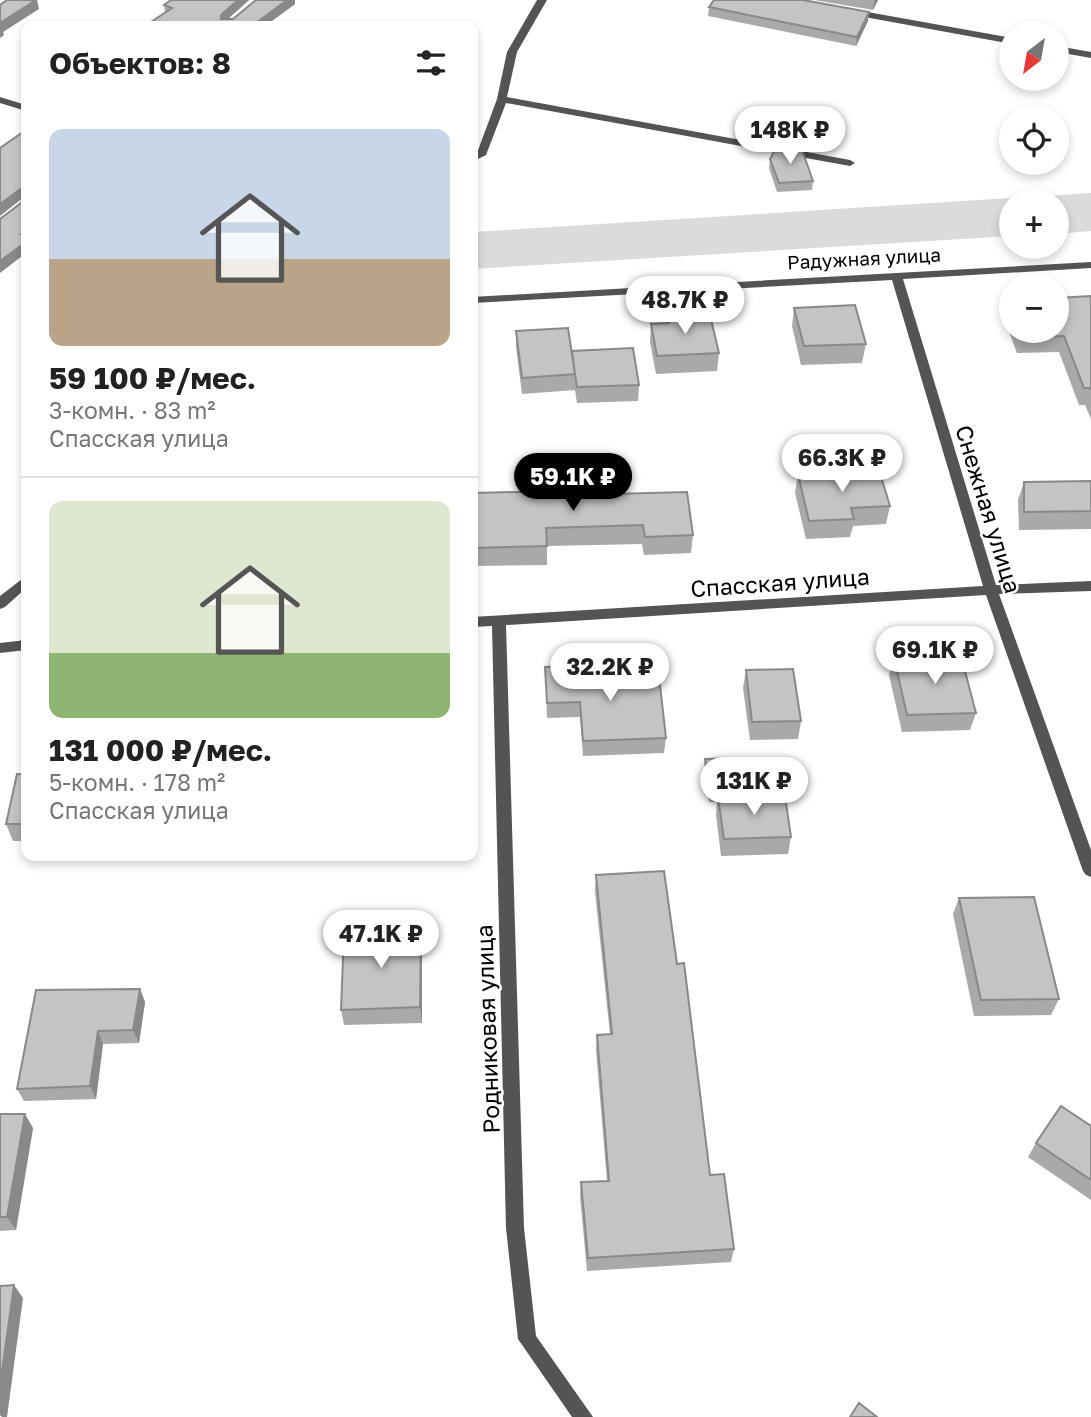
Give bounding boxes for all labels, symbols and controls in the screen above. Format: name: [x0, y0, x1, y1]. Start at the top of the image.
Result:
north arrow: [999, 21, 1069, 91]
map controls: [999, 21, 1069, 343]
icon: filters: [412, 44, 450, 82]
text: Объектов: 8: [49, 45, 231, 81]
button: locate: [999, 105, 1069, 175]
pin: 148K ₽: [733, 106, 847, 166]
text: 148K ₽: [751, 115, 829, 143]
icon: home: [187, 175, 313, 301]
button: +: [999, 189, 1069, 259]
street label: Радужная улица: [786, 242, 942, 274]
button: −: [999, 273, 1069, 343]
pin: 48.7K ₽: [620, 276, 750, 336]
text: 48.7K ₽: [642, 285, 728, 313]
text: 59 100 ₽/мес.: [49, 360, 256, 396]
text: 3-комн. · 83 m²: [49, 396, 216, 424]
street label: Снежная улица: [950, 422, 1028, 596]
text: Спасская улица: [49, 424, 229, 452]
pin: 66.3K ₽: [777, 434, 907, 494]
text: 66.3K ₽: [798, 443, 886, 471]
pin: 59.1K ₽: [508, 454, 638, 513]
text: 59.1K ₽: [530, 462, 616, 490]
icon: home: [187, 547, 313, 673]
street label: Спасская улица: [689, 562, 871, 602]
pin: 69.1K ₽: [870, 626, 1000, 686]
text: 69.1K ₽: [892, 635, 978, 663]
pin: 32.2K ₽: [545, 644, 675, 703]
text: 32.2K ₽: [566, 652, 654, 680]
text: 131 000 ₽/мес.: [49, 732, 272, 768]
pin: 131K ₽: [697, 758, 811, 817]
text: 131K ₽: [716, 766, 792, 794]
text: 5-комн. · 178 m²: [49, 768, 225, 796]
text: Спасская улица: [49, 796, 229, 824]
pin: 47.1K ₽: [316, 911, 446, 970]
text: 47.1K ₽: [339, 919, 423, 947]
street label: Родниковая улица: [469, 924, 505, 1134]

